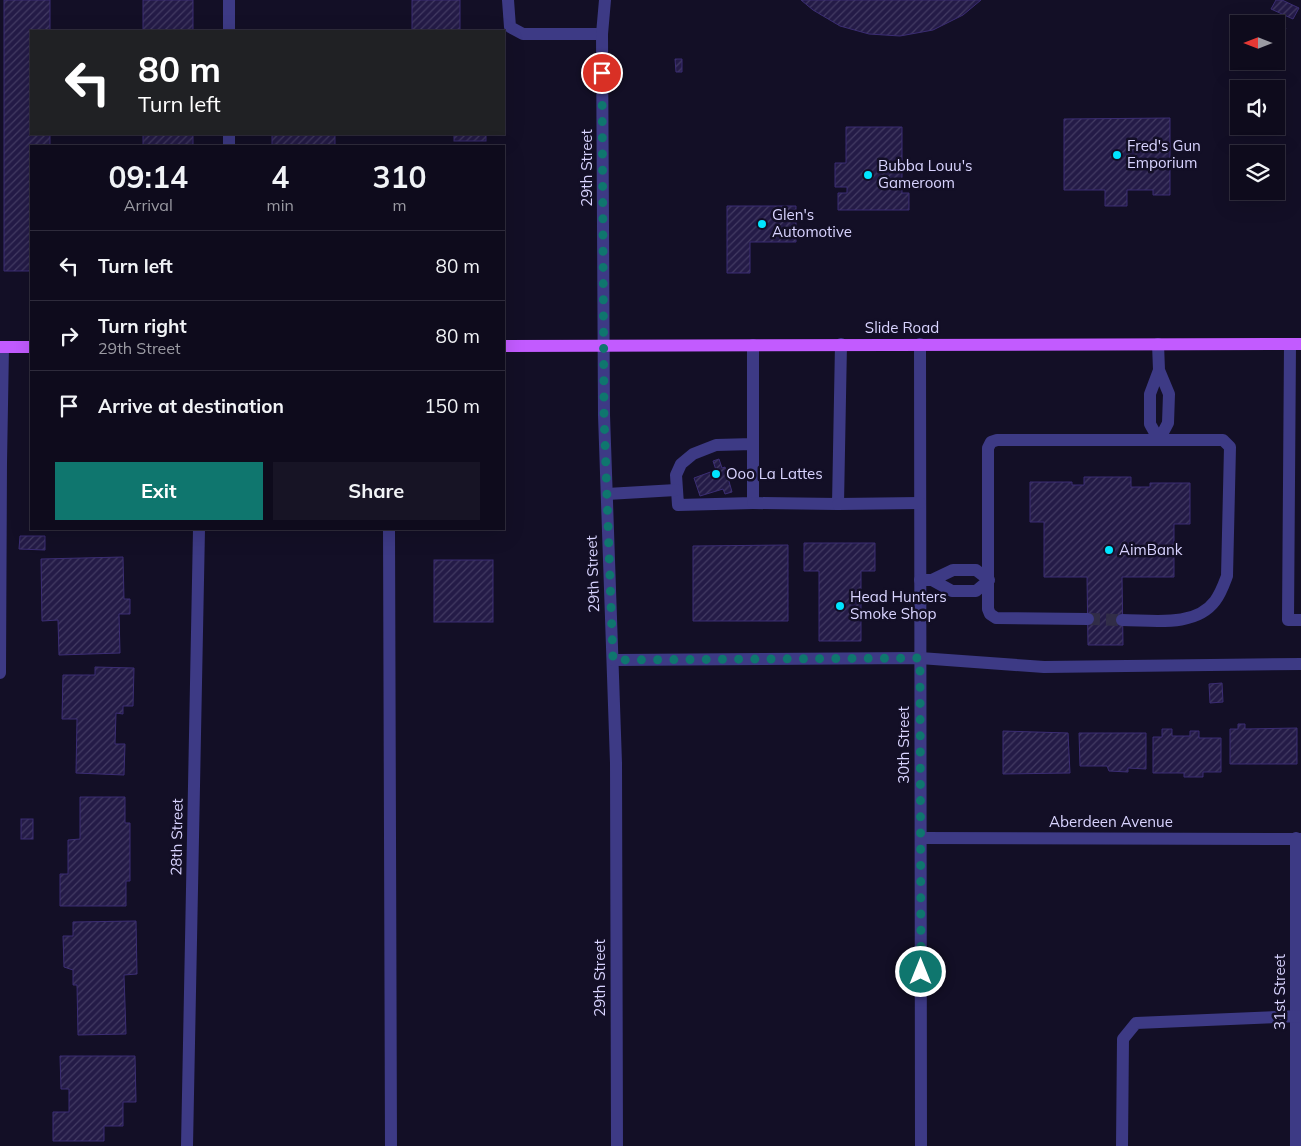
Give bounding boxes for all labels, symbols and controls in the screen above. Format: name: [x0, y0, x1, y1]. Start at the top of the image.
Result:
north arrow: [1230, 15, 1285, 70]
map controls: [1230, 15, 1285, 200]
text: 80 m: [138, 47, 221, 91]
icon: left: [55, 50, 120, 115]
pin: [581, 52, 623, 94]
icon: arrive: [588, 59, 616, 87]
button: sound: [1230, 80, 1285, 135]
text: Turn left: [138, 90, 221, 118]
street label: 29th Street: [577, 129, 596, 207]
place label: Fred's Gun Emporium: [1127, 136, 1201, 172]
button: layers: [1230, 145, 1285, 200]
marker: Fred's Gun Emporium: [1111, 149, 1123, 161]
place label: Bubba Louu's Gameroom: [878, 156, 973, 192]
text: 09:14: [109, 158, 188, 196]
text: 4: [271, 158, 289, 196]
text: 310: [372, 158, 426, 196]
marker: Bubba Louu's Gameroom: [862, 169, 874, 181]
text: Arrival: [124, 195, 173, 215]
text: min: [267, 195, 294, 215]
text: m: [392, 195, 406, 215]
place label: Glen's Automotive: [772, 205, 852, 241]
marker: Glen's Automotive: [756, 218, 768, 230]
icon: left: [55, 252, 83, 280]
text: Turn left: [98, 254, 173, 278]
text: 80 m: [436, 254, 480, 278]
text: Turn right: [98, 314, 187, 338]
street label: Slide Road: [865, 318, 939, 337]
icon: right: [55, 322, 83, 350]
text: 80 m: [436, 324, 480, 348]
text: 29th Street: [98, 338, 181, 358]
icon: arrive: [55, 392, 83, 420]
text: Arrive at destination: [98, 394, 284, 418]
text: 150 m: [424, 394, 480, 418]
button: Exit: [55, 462, 263, 520]
button: Share: [273, 462, 480, 520]
place label: Ooo La Lattes: [726, 464, 823, 483]
marker: Ooo La Lattes: [710, 468, 722, 480]
street label: 29th Street: [582, 535, 603, 613]
place label: AimBank: [1119, 540, 1183, 559]
marker: AimBank: [1103, 544, 1115, 556]
place label: Head Hunters Smoke Shop: [850, 587, 947, 623]
marker: Head Hunters Smoke Shop: [834, 600, 846, 612]
street label: 30th Street: [894, 706, 913, 784]
street label: 28th Street: [166, 798, 187, 876]
street label: Aberdeen Avenue: [1049, 812, 1173, 831]
street label: 29th Street: [590, 939, 609, 1017]
position arrow: [894, 945, 946, 997]
street label: 31st Street: [1270, 954, 1289, 1030]

